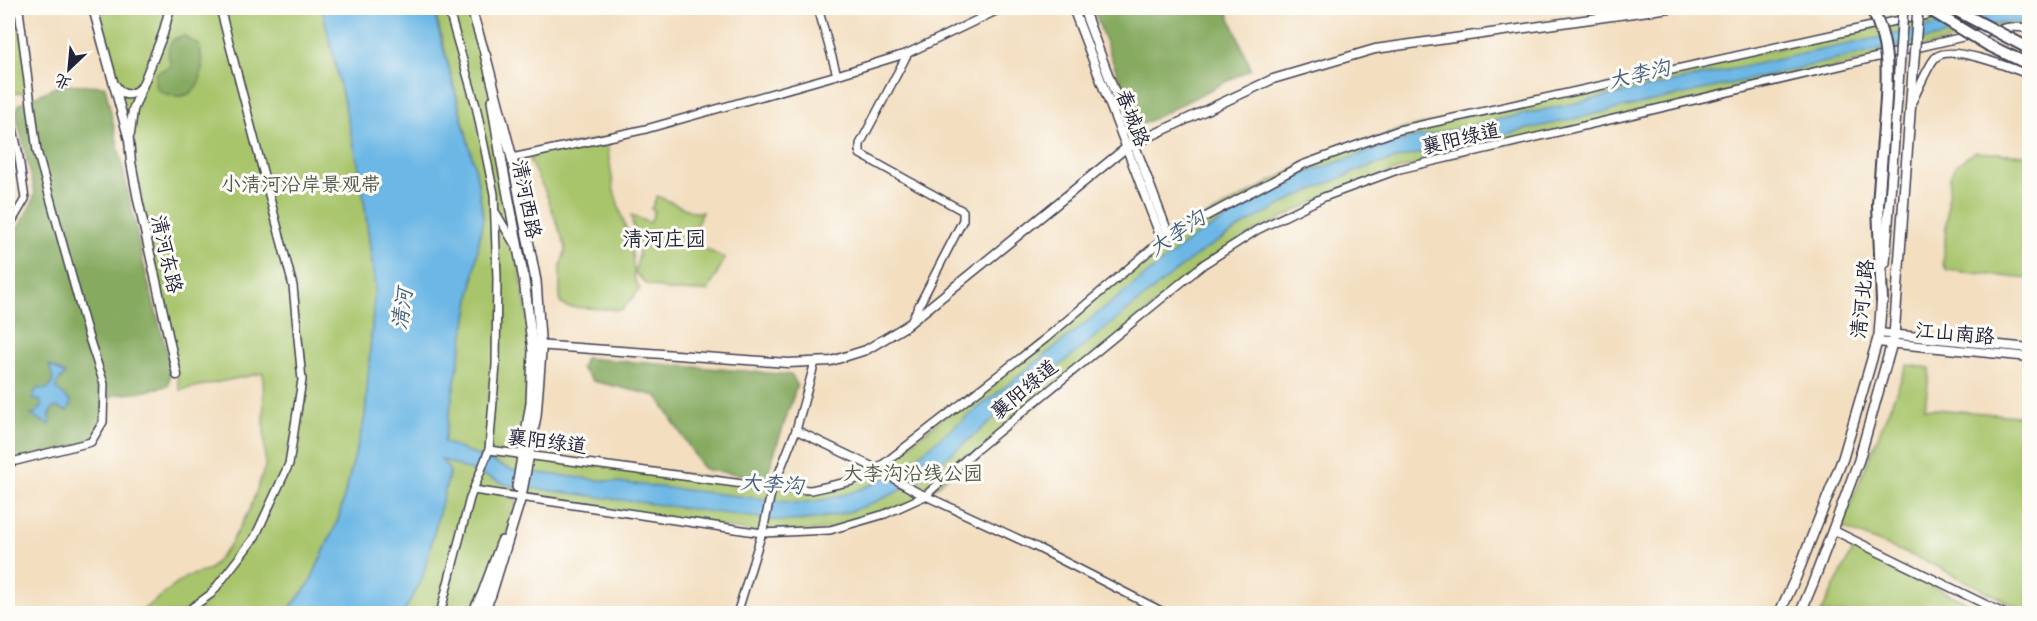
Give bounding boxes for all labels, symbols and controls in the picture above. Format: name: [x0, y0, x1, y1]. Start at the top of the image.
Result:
north arrow: [39, 39, 99, 99]
water label: 大李沟: [1606, 56, 1675, 97]
text: 北: [52, 67, 75, 92]
street label: 春城路: [1108, 86, 1153, 152]
street label: 襄阳绿道: [1420, 119, 1503, 162]
street label: 清河西路: [505, 158, 545, 242]
park label: 小清河沿岸景观带: [221, 174, 381, 199]
water label: 大李沟: [1145, 205, 1214, 264]
street label: 清河东路: [143, 213, 186, 297]
district label: 清河庄园: [622, 228, 706, 255]
street label: 清河北路: [1848, 257, 1881, 340]
water label: 清河: [388, 284, 421, 332]
street label: 江山南路: [1914, 320, 1997, 352]
street label: 襄阳绿道: [987, 356, 1064, 426]
street label: 襄阳绿道: [505, 426, 588, 461]
park label: 大李沟沿线公园: [843, 463, 983, 488]
water label: 大李沟: [739, 471, 806, 502]

